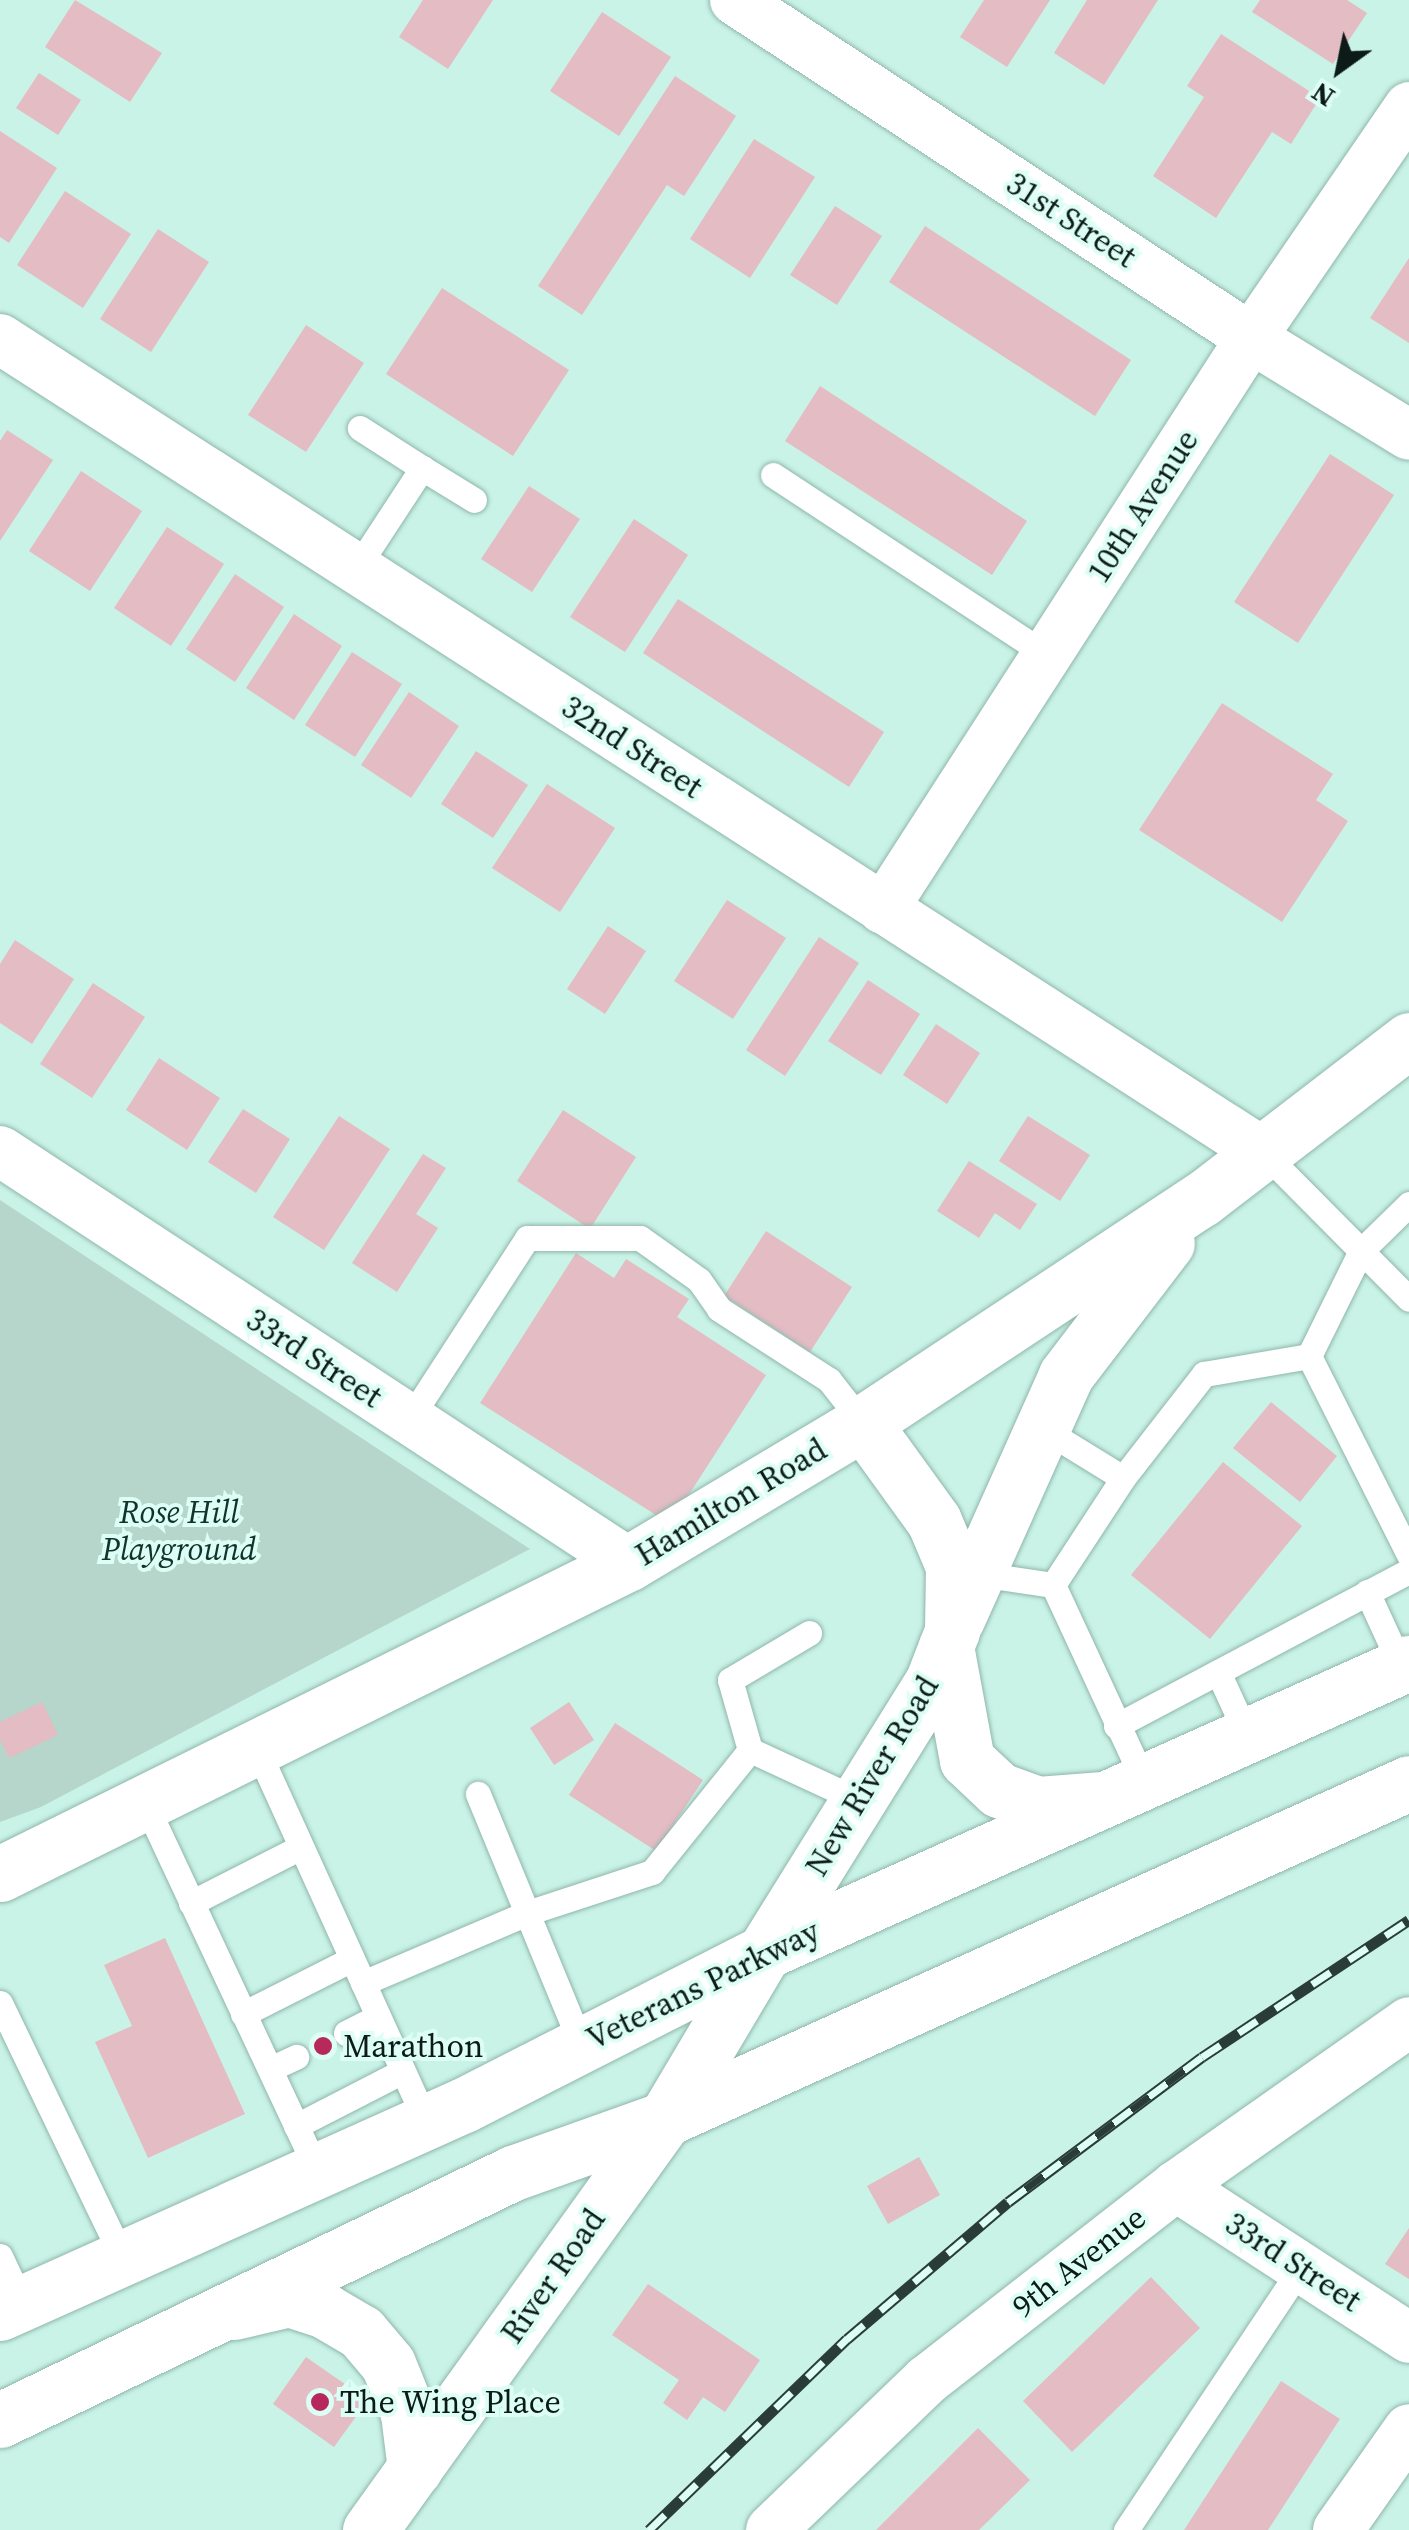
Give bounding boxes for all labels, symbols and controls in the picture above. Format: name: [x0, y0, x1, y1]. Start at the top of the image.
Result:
north arrow: [1289, 20, 1389, 120]
text: N: [1304, 74, 1342, 117]
street label: 31st Street: [999, 164, 1143, 276]
street label: 10th Avenue: [1079, 423, 1207, 589]
street label: 32nd Street: [555, 687, 709, 807]
street label: 33rd Street: [239, 1300, 389, 1416]
street label: Hamilton Road: [629, 1430, 833, 1574]
park label: Rose Hill Playground: [102, 1494, 256, 1569]
street label: New River Road: [797, 1669, 947, 1883]
street label: Veterans Parkway: [580, 1912, 826, 2058]
place label: Marathon: [343, 2027, 483, 2065]
marker: Marathon: [312, 2035, 334, 2057]
street label: 9th Avenue: [1005, 2198, 1153, 2326]
street label: River Road: [493, 2201, 613, 2351]
street label: 33rd Street: [1218, 2204, 1368, 2320]
place label: The Wing Place: [340, 2383, 562, 2421]
marker: The Wing Place: [309, 2391, 331, 2413]

